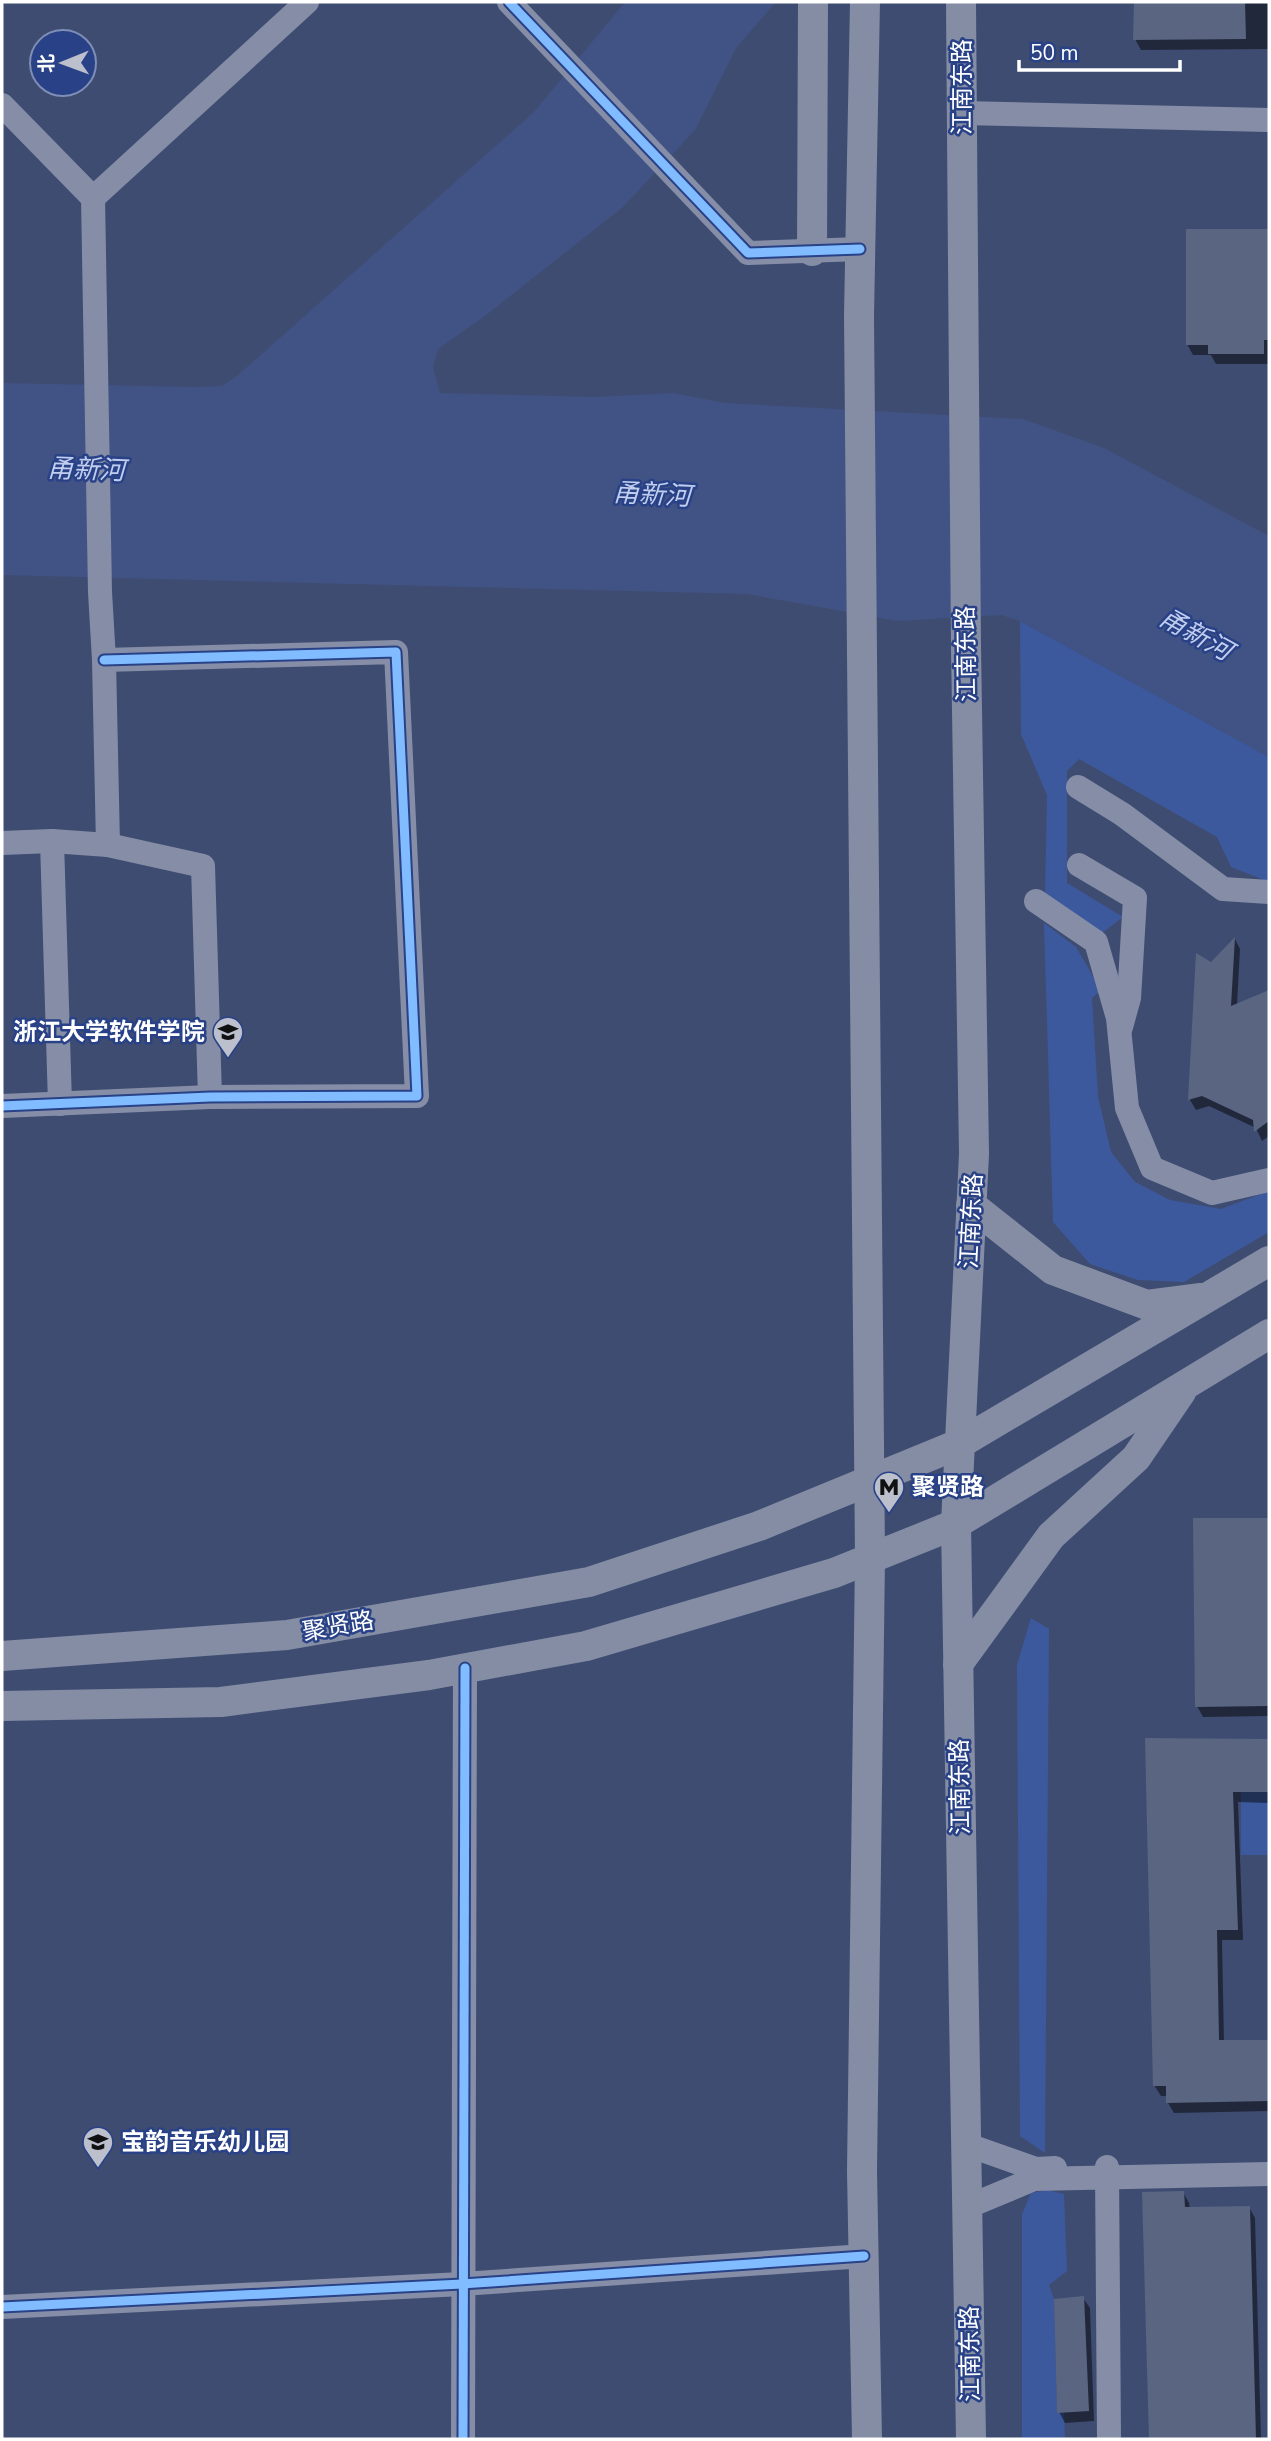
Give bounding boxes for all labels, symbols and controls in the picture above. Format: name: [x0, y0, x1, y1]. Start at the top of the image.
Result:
north arrow: [28, 28, 98, 98]
scale bar: [1019, 28, 1180, 72]
street label: 江南东路: [946, 39, 978, 135]
text: 50 m: [1030, 39, 1079, 67]
text: 北: [34, 54, 60, 73]
water label: 甬新河: [46, 451, 131, 489]
water label: 甬新河: [612, 475, 697, 514]
water label: 甬新河: [1153, 600, 1243, 671]
street label: 江南东路: [949, 606, 983, 702]
school or university icon: 浙江大学软件学院: [211, 1015, 245, 1059]
place label: 浙江大学软件学院: [13, 1016, 205, 1048]
street label: 江南东路: [953, 1172, 989, 1270]
metro station icon: 聚贤路: [872, 1470, 906, 1514]
place label: 聚贤路: [912, 1471, 984, 1503]
street label: 聚贤路: [300, 1604, 376, 1648]
street label: 江南东路: [943, 1739, 977, 1835]
school or university icon: 宝韵音乐幼儿园: [81, 2125, 115, 2169]
place label: 宝韵音乐幼儿园: [121, 2126, 289, 2158]
street label: 江南东路: [953, 2306, 987, 2402]

